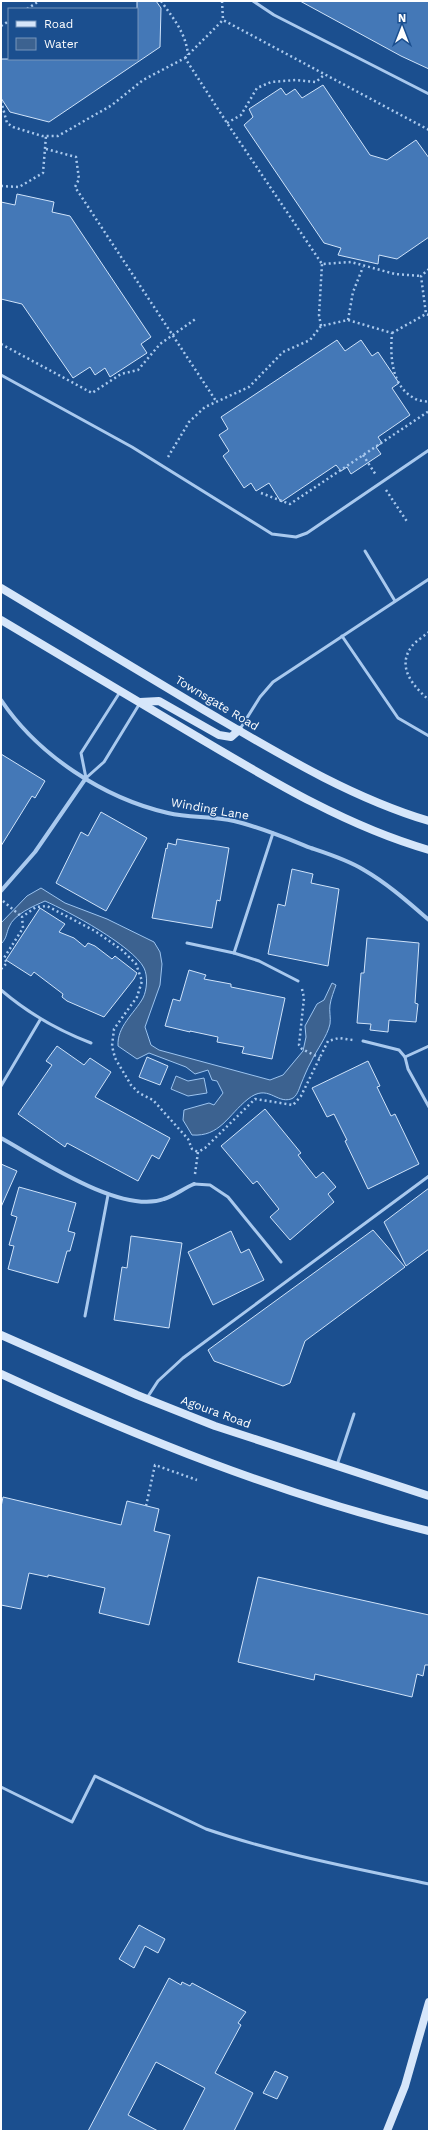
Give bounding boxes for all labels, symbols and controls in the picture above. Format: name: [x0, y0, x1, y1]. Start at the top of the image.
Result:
legend: [8, 8, 138, 60]
north arrow: [382, 8, 422, 48]
text: N: [398, 12, 406, 25]
text: Road: [44, 17, 73, 31]
text: Water: [44, 37, 79, 51]
street label: Townsgate Road: [173, 673, 261, 733]
street label: Winding Lane: [170, 795, 250, 823]
street label: Agoura Road: [179, 1393, 253, 1431]

